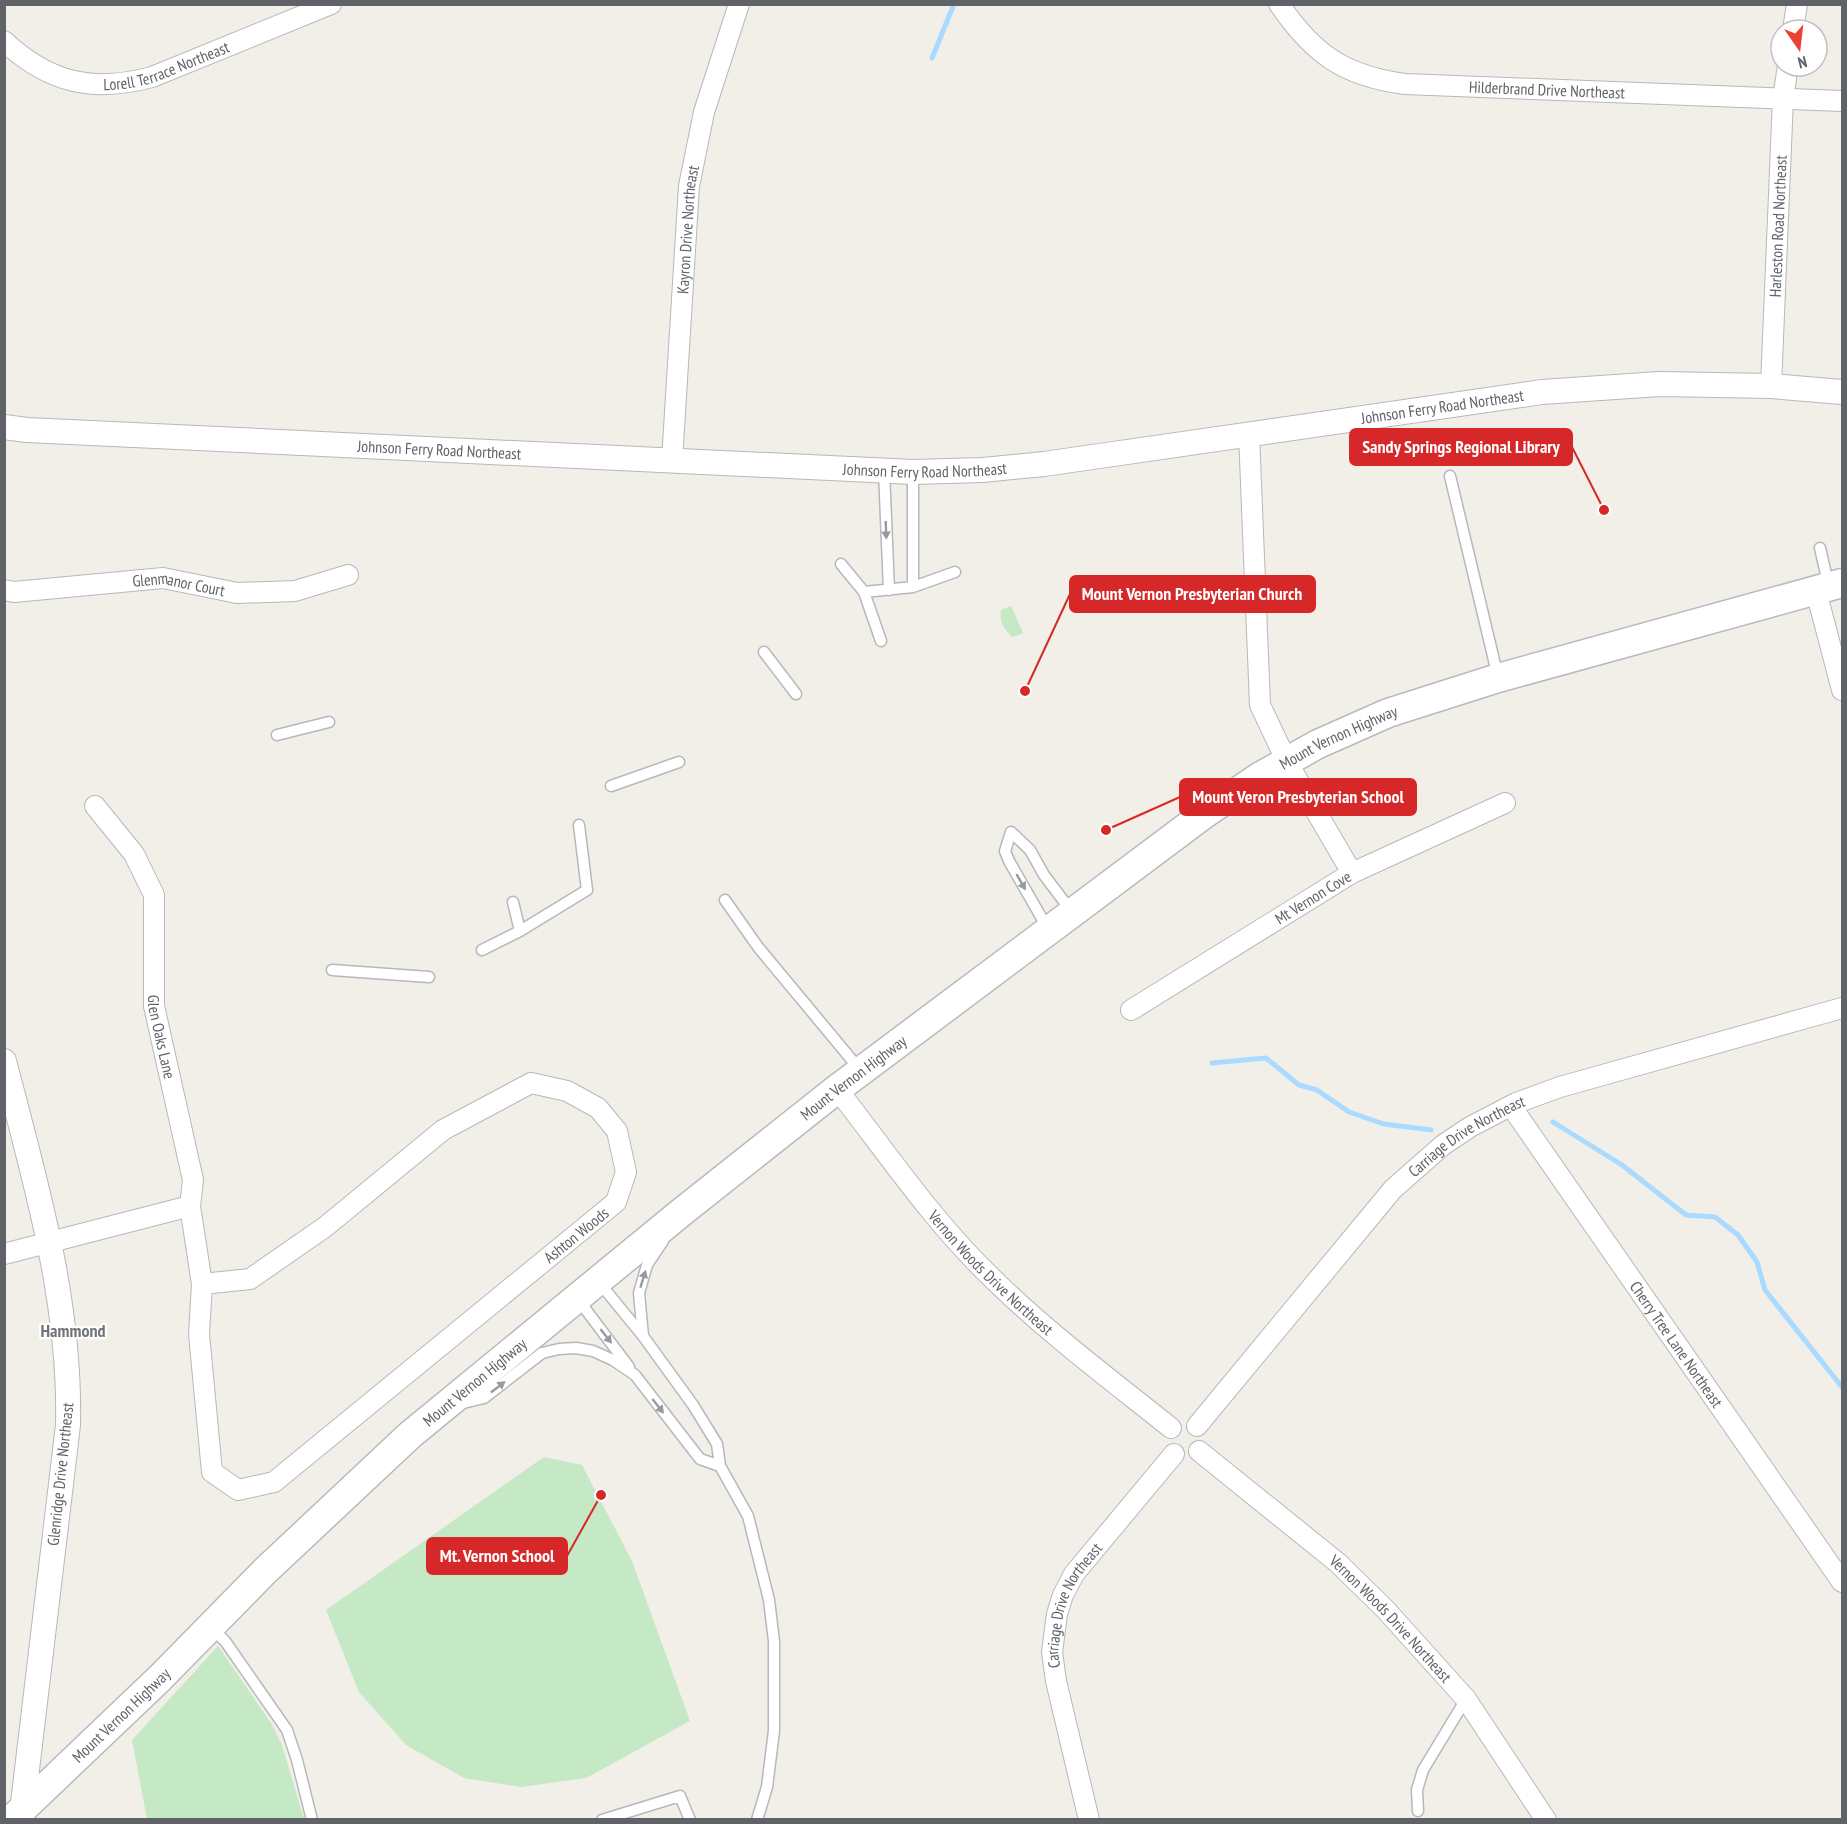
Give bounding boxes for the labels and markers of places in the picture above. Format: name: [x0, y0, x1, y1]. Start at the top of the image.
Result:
callout: Sandy Springs Regional Library: [1350, 429, 1572, 465]
callout: Mount Vernon Presbyterian Church: [1070, 576, 1315, 612]
callout: Mount Veron Presbyterian School: [1180, 779, 1416, 815]
callout: Mt. Vernon School: [427, 1538, 567, 1574]

